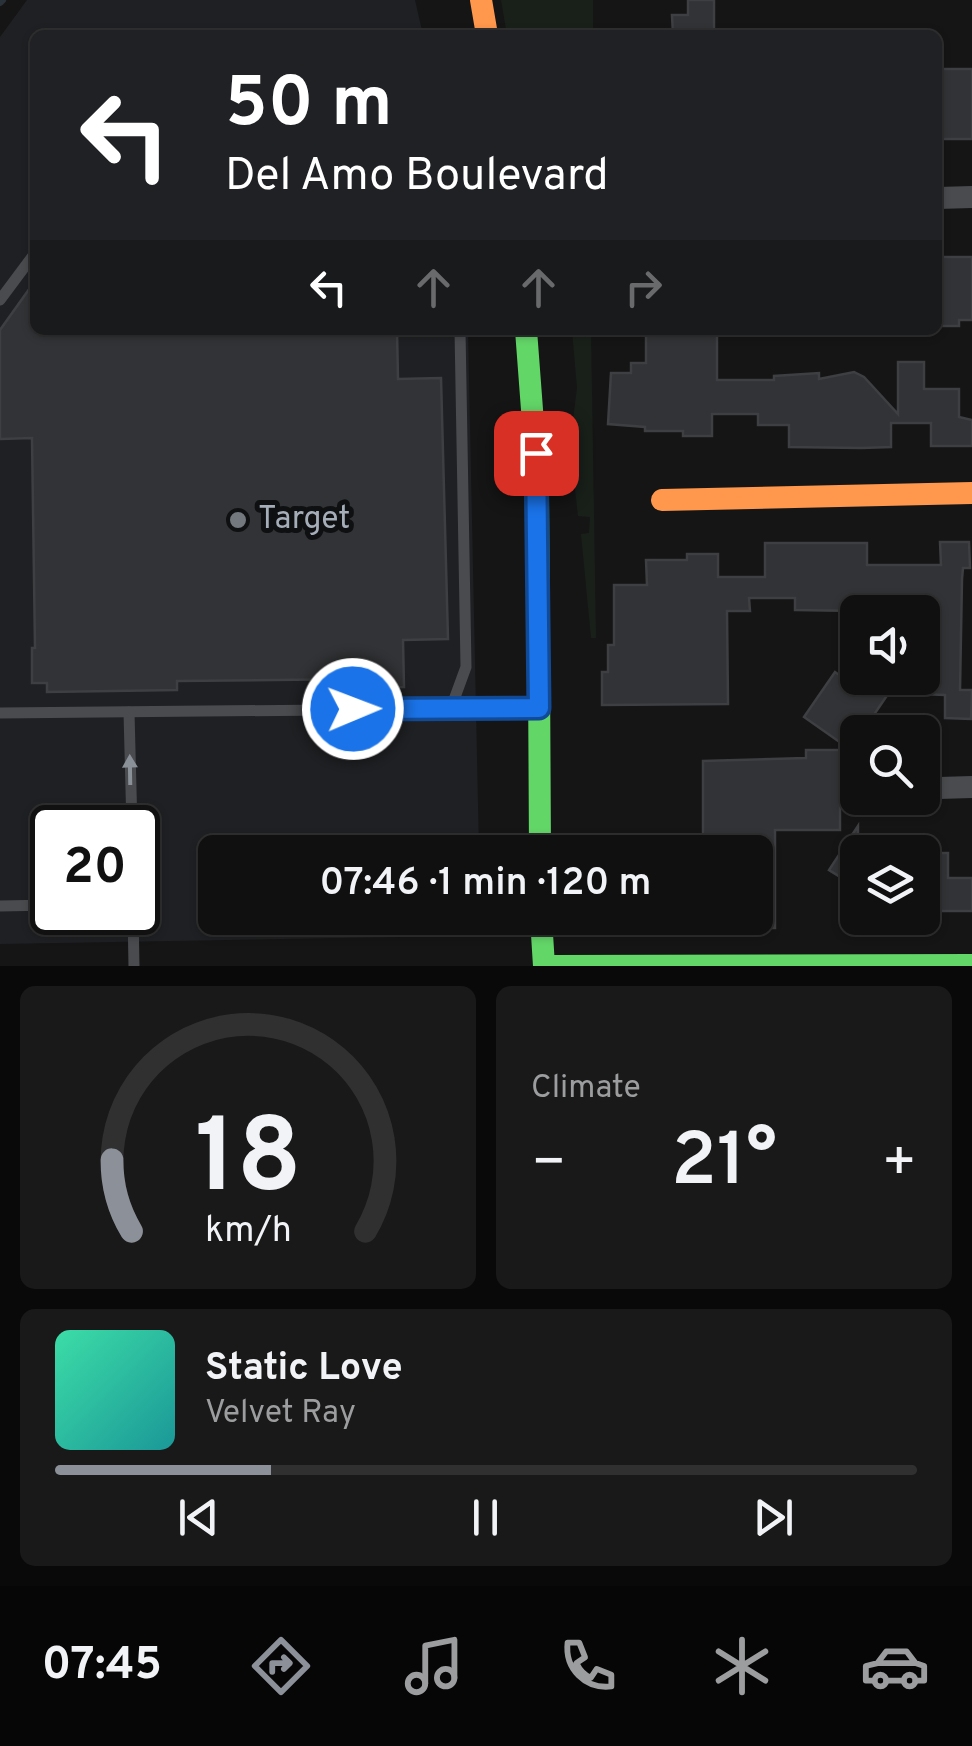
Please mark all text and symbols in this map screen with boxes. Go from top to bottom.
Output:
text: 50 m [225,62,392,151]
icon: left [60,70,190,200]
text: Del Amo Boulevard [225,149,609,206]
icon: left [301,260,356,315]
icon: ahead [406,260,461,315]
icon: ahead [511,260,566,315]
icon: right [616,260,671,315]
pin [494,411,579,496]
icon: arrive [509,426,564,481]
place label: Target [258,500,350,540]
marker: Target [227,509,249,531]
map controls [840,595,940,935]
button: sound [840,595,940,695]
position arrow [301,657,405,761]
button: search [840,715,940,815]
one-way arrow [122,753,138,785]
speed limit sign: 20 [30,805,160,935]
button: layers [840,835,940,935]
text: 07:46 · 1 min · 120 m [320,860,651,909]
text: Climate [531,1069,641,1109]
text: 18 [194,1097,302,1229]
text: 21° [671,1117,777,1212]
text: − [531,1130,566,1200]
text: + [882,1130,917,1200]
text: km/h [205,1209,291,1255]
text: Static Love [205,1345,403,1394]
text: Velvet Ray [205,1394,356,1434]
icon: previous [171,1490,226,1545]
icon: pause [458,1490,513,1545]
icon: next [746,1490,801,1545]
icon: directions [246,1631,316,1701]
icon: music [399,1631,469,1701]
icon: phone [553,1631,623,1701]
icon: climate [707,1631,777,1701]
icon: car [860,1631,930,1701]
text: 07:45 [42,1638,162,1695]

